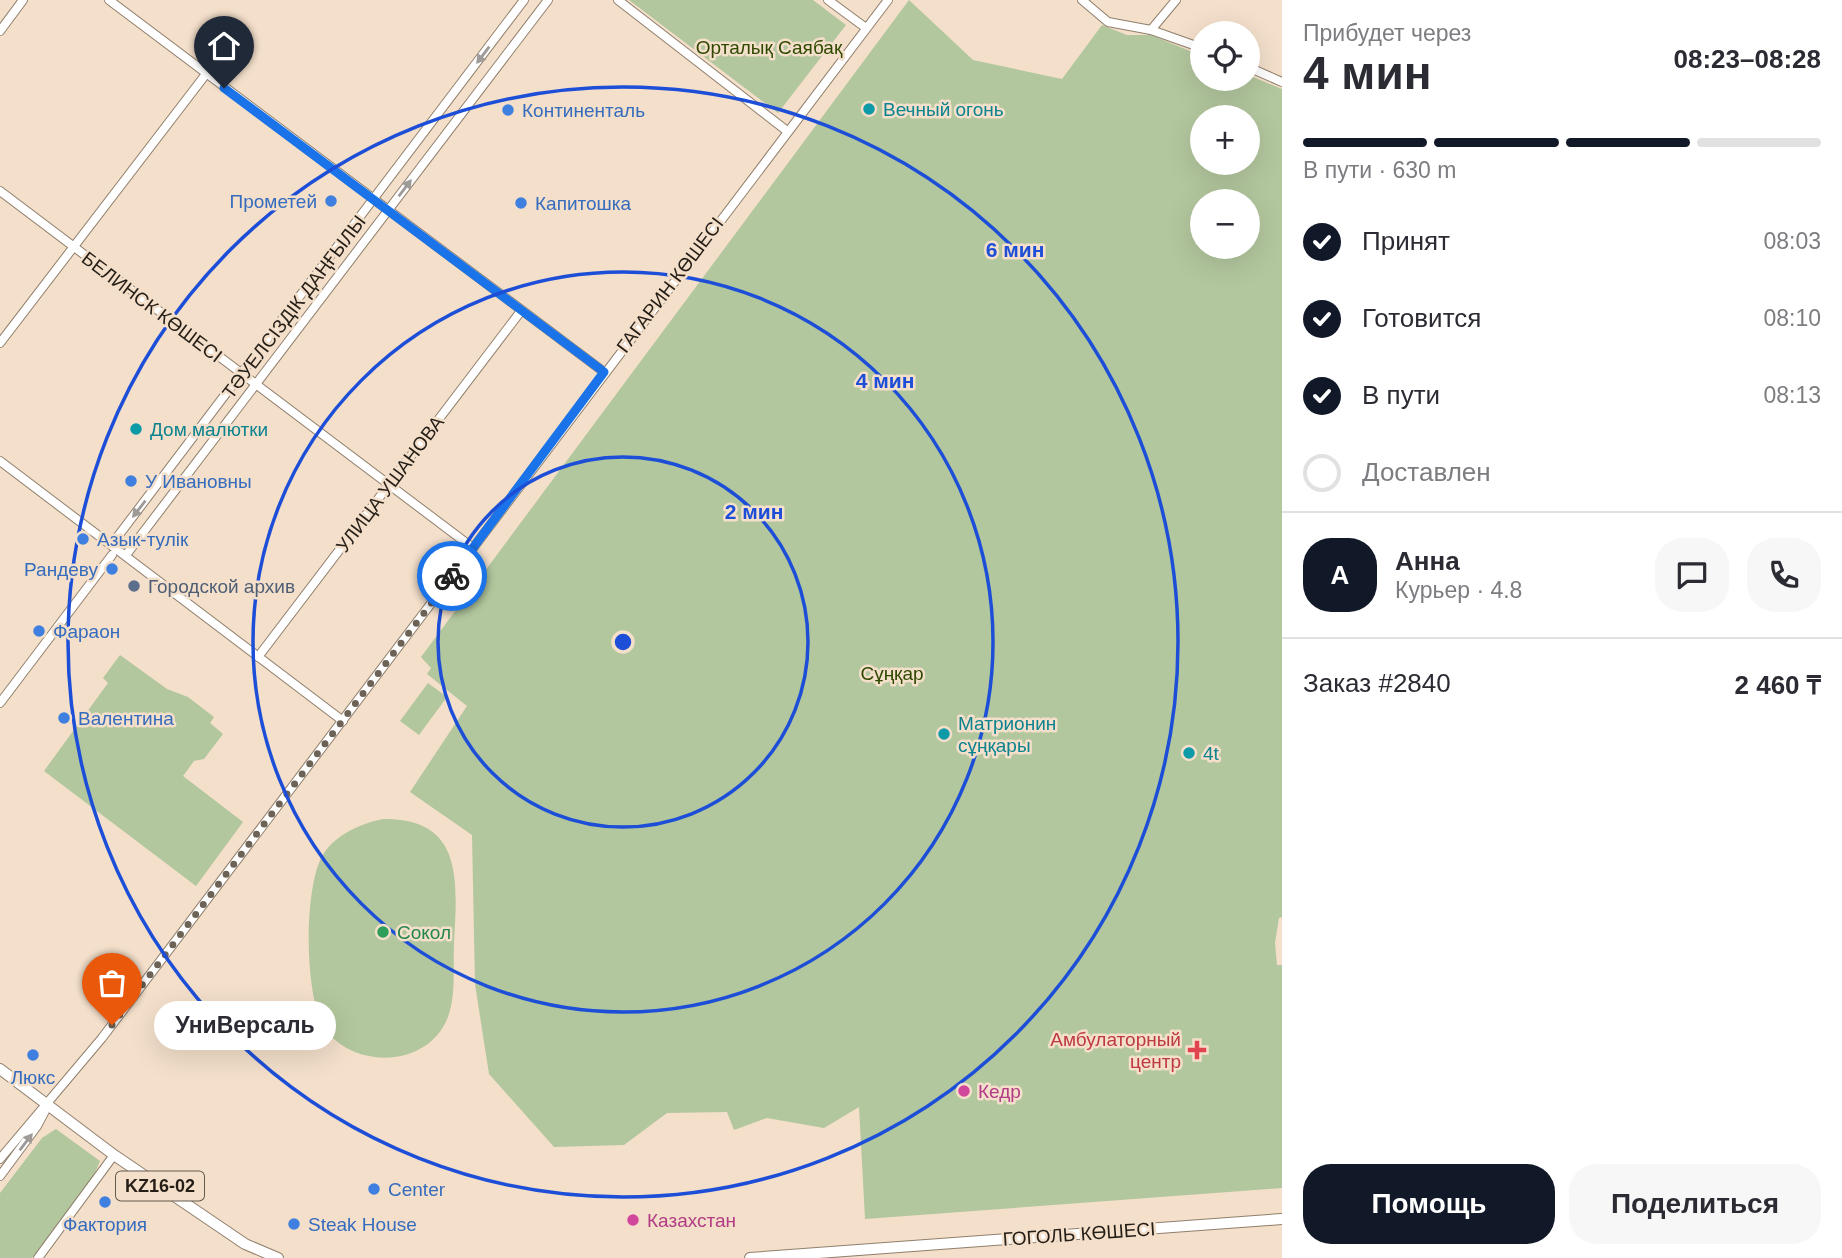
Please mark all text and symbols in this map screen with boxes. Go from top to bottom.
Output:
pin [194,16,254,88]
text: Прибудет через [1303,20,1471,46]
map controls [1190,21,1260,259]
button: locate [1190,21,1260,91]
icon: home [205,27,243,65]
park label: Орталық Саябақ [696,37,843,58]
text: 08:23–08:28 [1674,44,1821,74]
one-way arrow [477,46,491,64]
text: 4 мин [1303,47,1431,99]
place label: Вечный огонь [883,99,1004,120]
place label: Континенталь [522,100,645,121]
marker: Вечный огонь [861,101,877,117]
marker: Континенталь [500,102,516,118]
button: + [1190,105,1260,175]
text: В пути · 630 m [1303,157,1456,183]
one-way arrow [397,180,412,198]
button: − [1190,189,1260,259]
place label: Прометей [230,191,317,212]
marker: Прометей [323,193,339,209]
place label: Капитошка [535,193,632,214]
marker: Капитошка [513,195,529,211]
street label: ТӘУЕЛСІЗДІК ДАҢҒЫЛЫ [218,211,370,403]
street label: ГАГАРИН КӨШЕСІ [612,213,728,357]
icon: check [1303,223,1341,261]
text: Принят [1362,226,1450,256]
text: 08:03 [1763,228,1821,254]
text: 6 мин [986,238,1044,261]
street label: БЕЛИНСК КӨШЕСІ [78,247,226,367]
icon: check [1303,300,1341,338]
text: Готовится [1362,303,1481,333]
text: 08:10 [1763,305,1821,331]
text: 4 мин [856,369,914,392]
icon: check [1303,377,1341,415]
text: В пути [1362,380,1440,410]
text: 08:13 [1763,382,1821,408]
street label: УЛИЦА УШАНОВА [332,412,448,556]
place label: Дом малютки [150,419,268,440]
marker: Дом малютки [128,421,144,437]
text: Доставлен [1362,457,1491,487]
place label: У Ивановны [145,471,252,492]
marker: У Ивановны [123,473,139,489]
one-way arrow [131,500,146,518]
text: 2 мин [725,500,783,523]
place label: Азык-тулiк [97,529,189,550]
marker: Азык-тулiк [75,531,91,547]
button: chat [1655,538,1729,612]
button: phone [1747,538,1821,612]
courier [417,541,487,611]
text: Анна [1395,546,1460,576]
icon: bike [433,557,471,595]
place label: Рандеву [24,559,98,580]
text: А [1331,560,1349,590]
marker: Рандеву [104,561,120,577]
place label: Городской архив [148,576,295,597]
text: Курьер · 4.8 [1395,577,1522,603]
marker: Городской архив [126,578,142,594]
place label: Фараон [53,621,120,642]
marker: Фараон [31,623,47,639]
centre of rings [611,630,635,654]
park label: Сұңқар [860,663,924,684]
text: Заказ #2840 [1303,668,1451,698]
text: 2 460 ₸ [1735,670,1821,700]
place label: Валентина [78,708,174,729]
marker: Валентина [56,710,72,726]
place label: Матрионин сұңқары [958,713,1056,756]
marker: Матрионин сұңқары [936,726,952,742]
place label: 4t [1203,743,1220,764]
marker: 4t [1181,745,1197,761]
place label: Сокол [397,922,451,943]
marker: Сокол [375,924,391,940]
pin [82,953,142,1025]
icon: bag [93,964,131,1002]
callout: УниВерсаль [154,1000,336,1050]
text: УниВерсаль [175,1012,315,1038]
place label: Амбулаторный центр [1050,1029,1181,1072]
marker: Амбулаторный центр [1187,1040,1207,1060]
marker: Люкс [25,1047,41,1063]
place label: Люкс [11,1067,55,1088]
place label: Кедр [978,1081,1021,1102]
marker: Кедр [956,1083,972,1099]
one-way arrow [18,1133,33,1151]
button: Помощь [1303,1164,1555,1244]
button: Поделиться [1569,1164,1821,1244]
road number: KZ16-02 [116,1171,204,1200]
place label: Center [388,1179,446,1200]
marker: Center [366,1181,382,1197]
marker: Фактория [97,1194,113,1210]
place label: Казахстан [647,1210,736,1231]
marker: Казахстан [625,1212,641,1228]
place label: Фактория [63,1214,147,1235]
place label: Steak House [308,1214,417,1235]
marker: Steak House [286,1216,302,1232]
street label: ГОГОЛЬ КӨШЕСІ [1002,1218,1156,1250]

